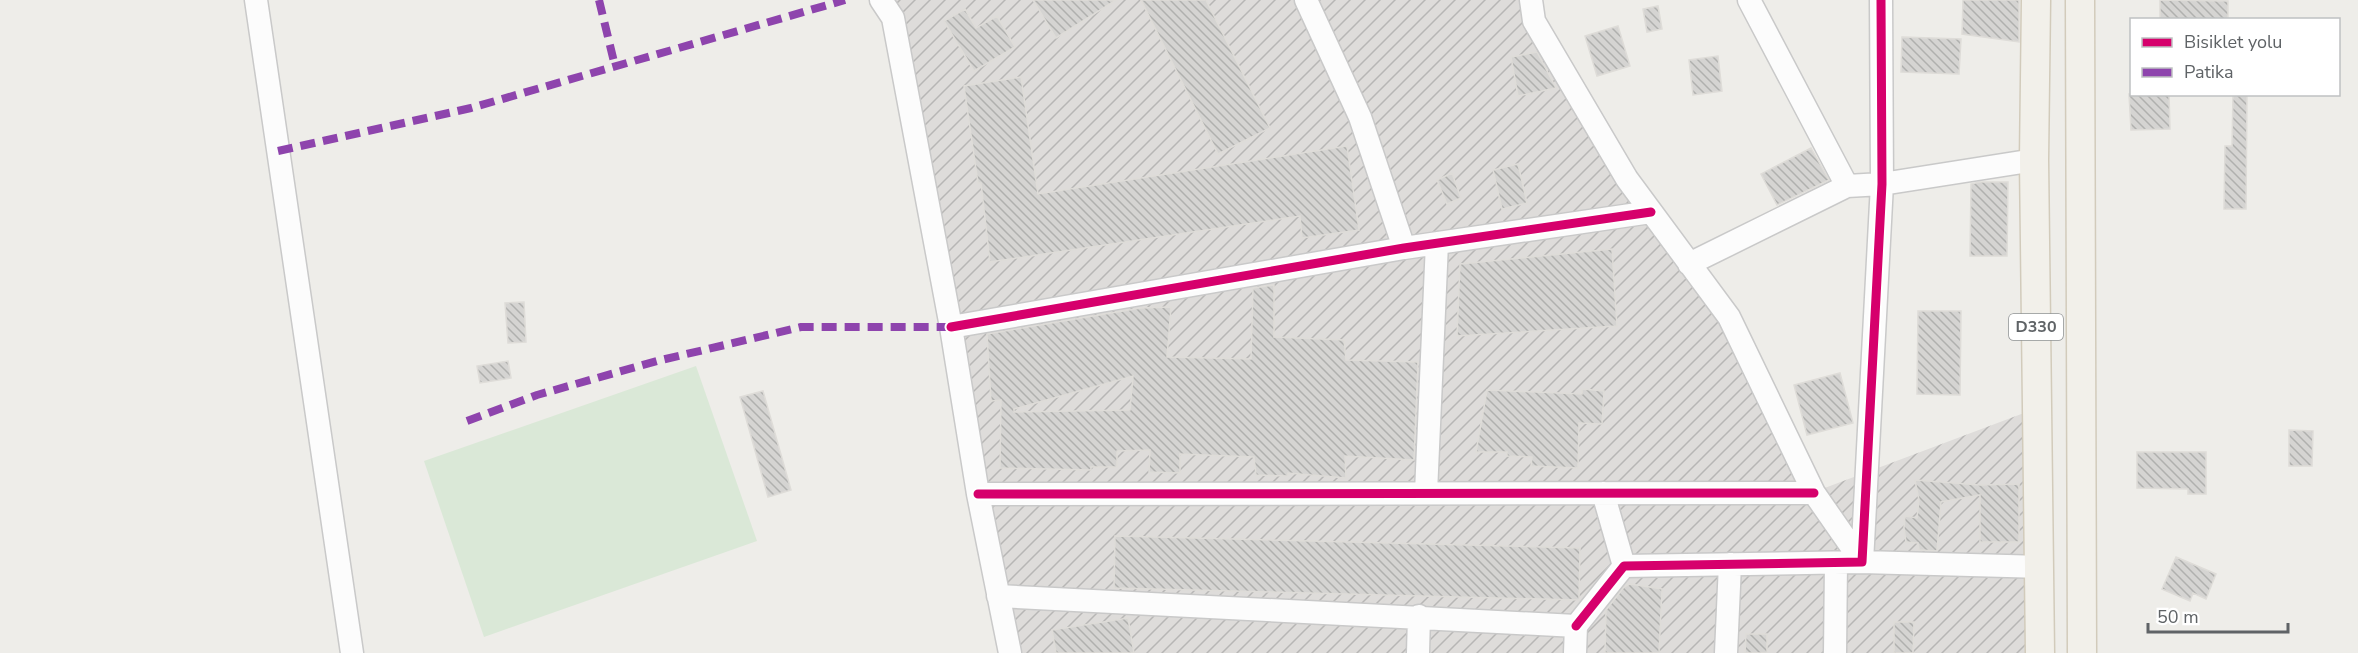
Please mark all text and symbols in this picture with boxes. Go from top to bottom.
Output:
legend [2130,18,2340,96]
text: Bisiklet yolu [2184,30,2282,54]
text: Patika [2184,60,2233,84]
road number: D330 [2009,314,2063,340]
scale bar [2148,596,2288,634]
text: 50 m [2157,605,2199,629]

